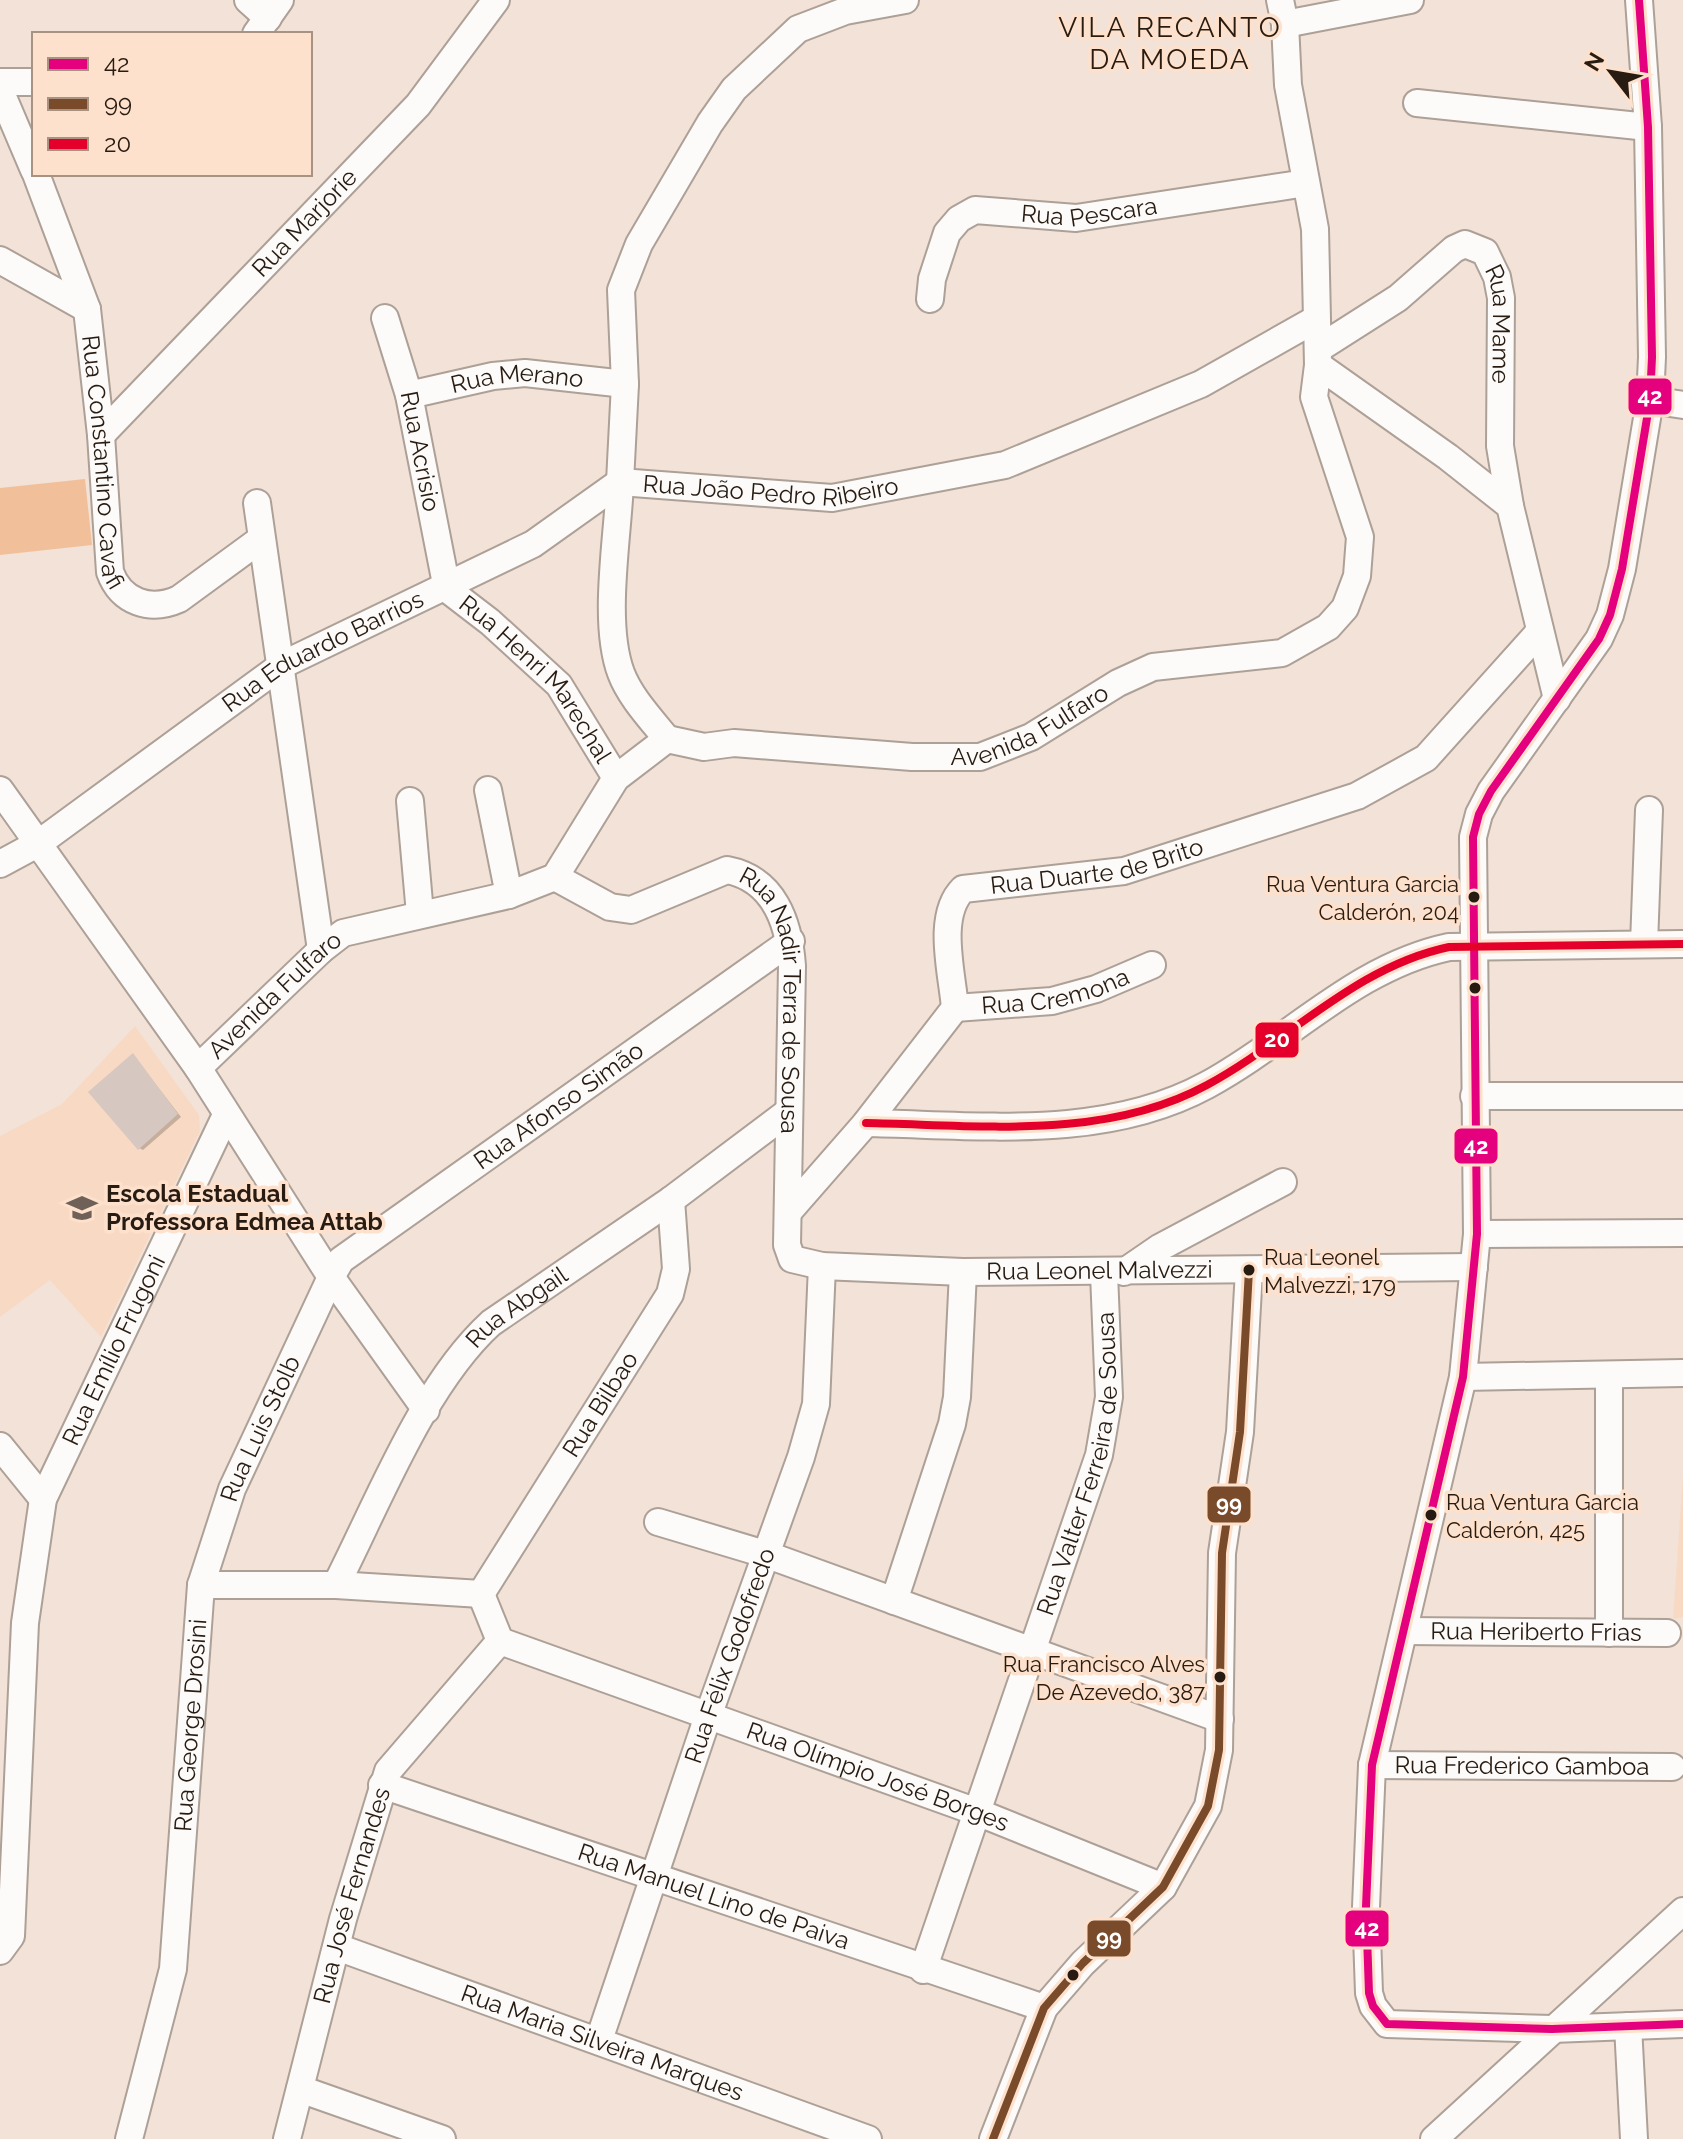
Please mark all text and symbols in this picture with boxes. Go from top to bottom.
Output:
district label: VILA RECANTO DA MOEDA [1058,11,1282,76]
legend [32,32,312,176]
north arrow [1571,32,1651,112]
text: N [1578,48,1609,76]
text: 42 [104,49,130,78]
text: 99 [104,89,132,118]
text: 20 [104,129,131,158]
street label: Rua Marjorie [246,162,363,283]
street label: Rua Pescara [1020,191,1159,233]
street label: Rua Mame [1479,259,1516,384]
street label: Rua Constantino Cavafi [76,333,131,594]
street label: Rua Merano [448,358,585,399]
line badge: 42 [1627,377,1673,416]
text: 42 [1638,383,1662,409]
street label: Rua Acrisio [395,388,446,514]
street label: Rua João Pedro Ribeiro [642,469,901,512]
street label: Rua Eduardo Barrios [216,584,428,718]
street label: Rua Henri Marechal [454,589,618,768]
street label: Avenida Fulfaro [951,678,1114,771]
street label: Rua Duarte de Brito [989,831,1207,900]
street label: Rua Nadir Terra de Sousa [735,860,807,1134]
place label: Rua Ventura Garcia Calderón, 204 [1266,871,1459,925]
marker: Rua Ventura Garcia Calderón, 204 [1466,889,1482,905]
street label: Avenida Fulfaro [202,925,347,1065]
street label: Rua Cremona [980,962,1133,1020]
unlabelled marker [1467,980,1483,996]
line badge: 20 [1254,1021,1300,1059]
text: 20 [1264,1026,1290,1052]
street label: Rua Afonso Simão [468,1035,649,1175]
line badge: 42 [1453,1127,1499,1165]
text: 42 [1464,1133,1488,1159]
place label: Escola Estadual Professora Edmea Attab [106,1179,383,1236]
school or university icon: Escola Estadual Professora Edmea Attab [65,1191,99,1225]
place label: Rua Leonel Malvezzi, 179 [1264,1244,1396,1298]
street label: Rua Emílio Frugoni [56,1250,171,1450]
street label: Rua Leonel Malvezzi [986,1255,1213,1286]
street label: Rua Abgail [459,1260,573,1354]
marker: Rua Leonel Malvezzi, 179 [1241,1262,1257,1278]
street label: Rua Valter Ferreira de Sousa [1030,1311,1123,1619]
street label: Rua Bilbao [556,1346,644,1462]
street label: Rua Luis Stolb [214,1351,306,1505]
line badge: 99 [1206,1485,1252,1524]
place label: Rua Ventura Garcia Calderón, 425 [1446,1489,1639,1543]
text: 99 [1216,1491,1242,1517]
marker: Rua Ventura Garcia Calderón, 425 [1423,1507,1439,1523]
street label: Rua Félix Godofredo [678,1544,781,1767]
street label: Rua Heriberto Frias [1430,1616,1642,1647]
street label: Rua George Drosini [168,1618,212,1833]
place label: Rua Francisco Alves De Azevedo, 387 [1003,1651,1205,1705]
marker: Rua Francisco Alves De Azevedo, 387 [1212,1669,1228,1685]
street label: Rua Olímpio José Borges [743,1716,1013,1837]
street label: Rua Frederico Gamboa [1394,1750,1650,1781]
street label: Rua José Fernandes [307,1784,396,2006]
street label: Rua Manuel Lino de Paiva [574,1837,853,1955]
line badge: 42 [1344,1909,1390,1948]
text: 42 [1355,1915,1379,1941]
line badge: 99 [1086,1919,1132,1958]
text: 99 [1096,1925,1122,1951]
unlabelled marker [1065,1967,1081,1983]
street label: Rua Maria Silveira Marques [457,1978,747,2107]

